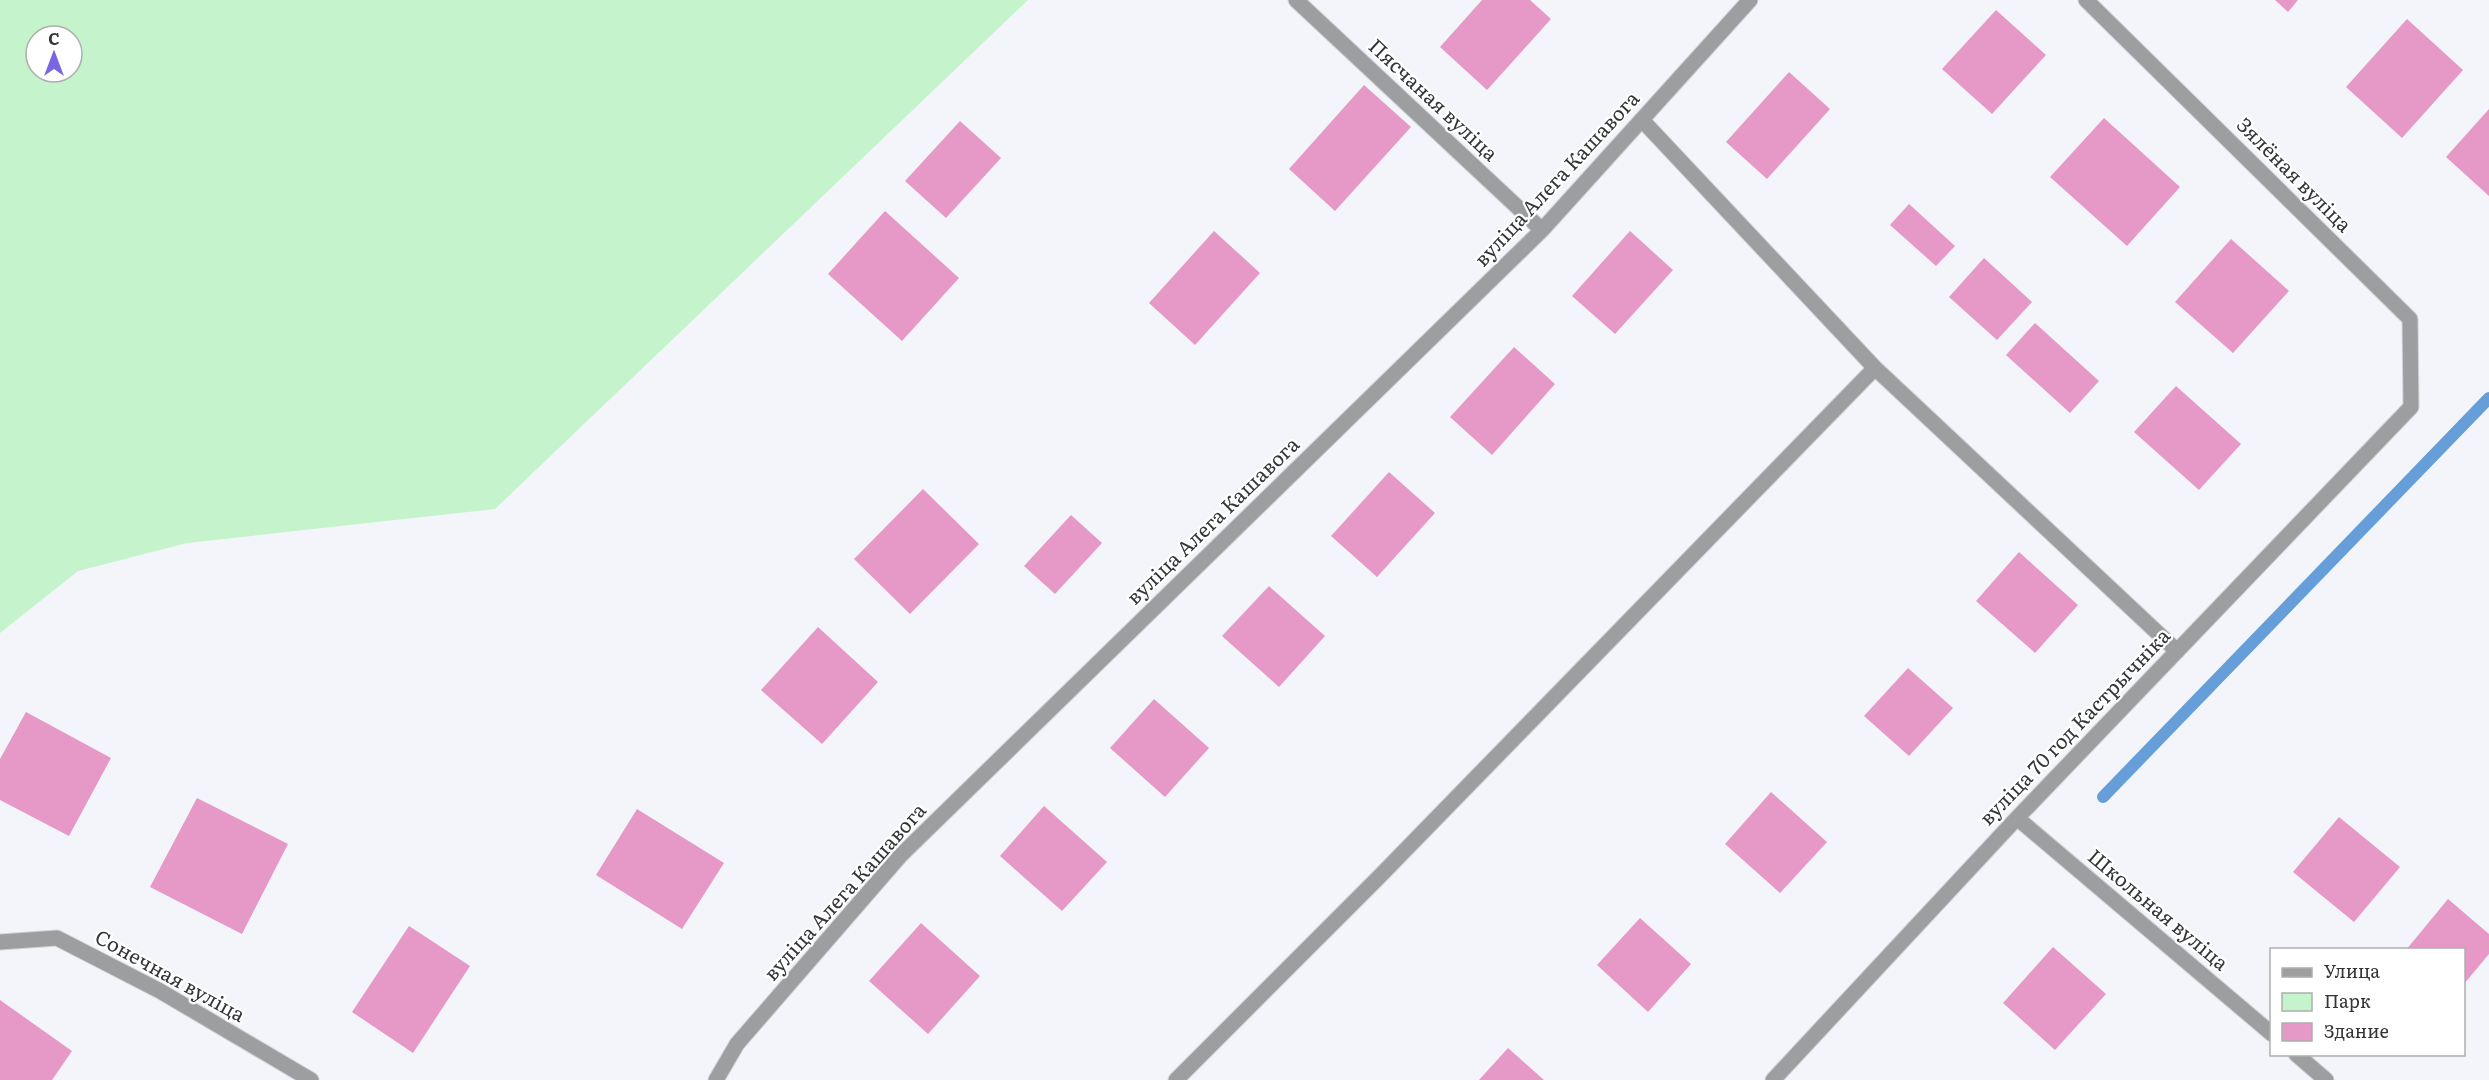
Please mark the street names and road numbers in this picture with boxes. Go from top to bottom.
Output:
street label: Пясчаная вуліца [1363,30,1506,167]
street label: вуліца Алега Кашавога [1466,83,1645,272]
street label: Зялёная вуліца [2231,109,2360,238]
street label: вуліца Алега Кашавога [1118,429,1305,610]
street label: вуліца 70 год Кастрычніка [1971,620,2176,831]
street label: вуліца Алега Кашавога [755,795,932,986]
street label: Школьная вуліца [2082,841,2236,977]
street label: Сонечная вуліца [90,920,252,1028]

